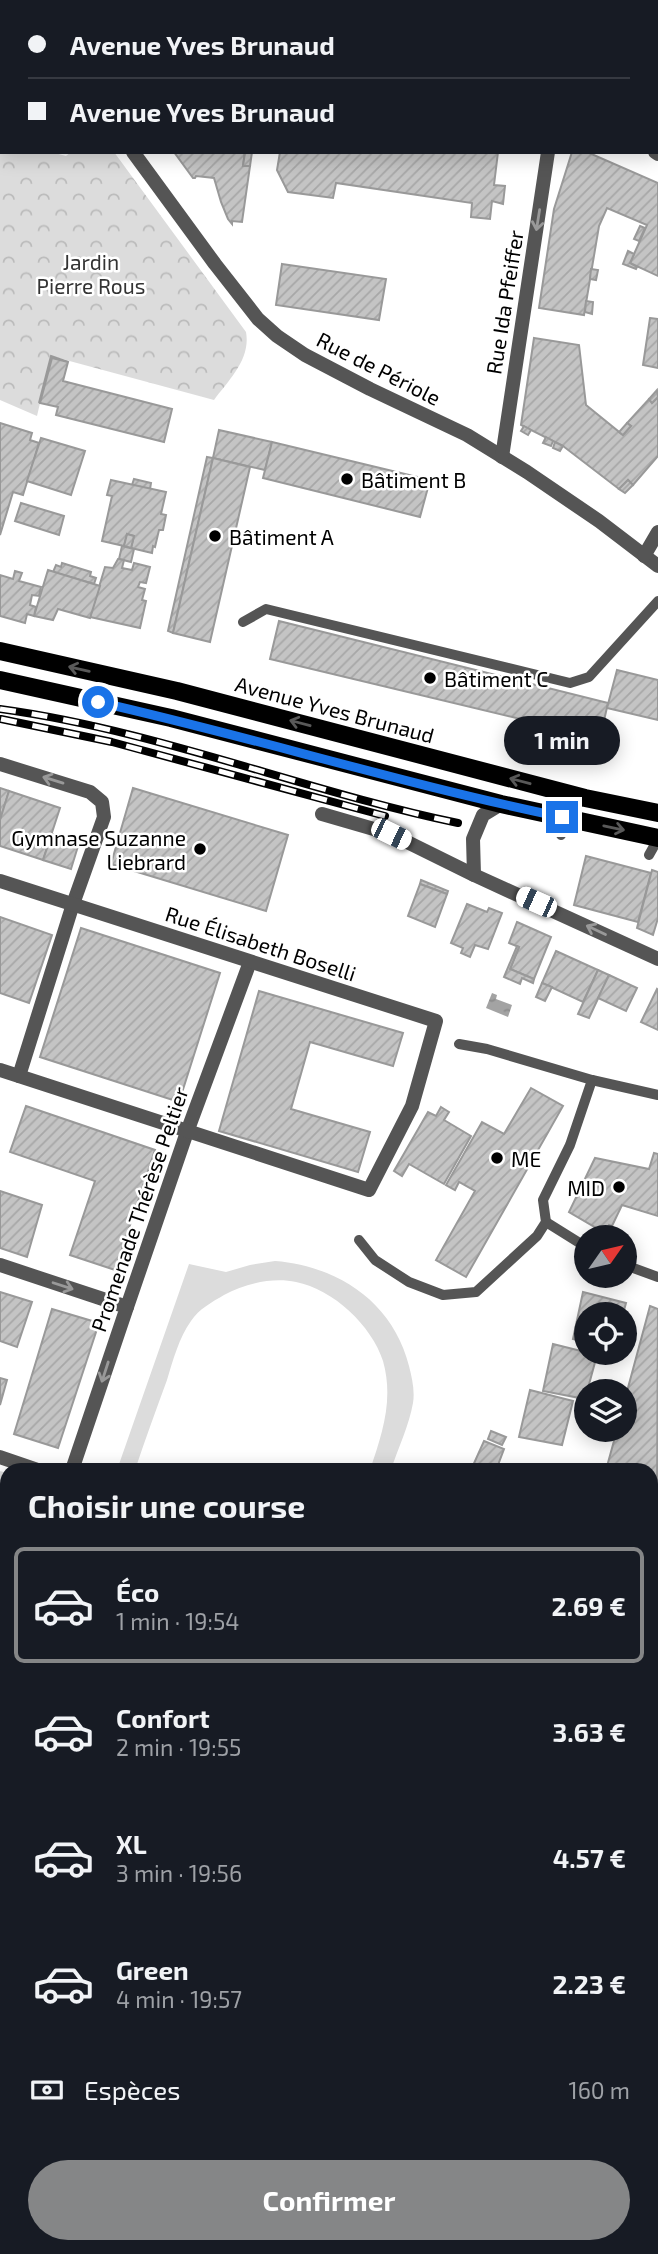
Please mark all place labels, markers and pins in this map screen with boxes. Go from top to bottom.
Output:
place label: Bâtiment B [361,467,466,492]
marker: Bâtiment B [339,471,355,487]
place label: Bâtiment A [229,524,334,549]
marker: Bâtiment A [207,528,223,544]
place label: Bâtiment C [444,666,548,691]
marker: Bâtiment C [422,670,438,686]
place label: Gymnase Suzanne Liebrard [11,825,186,874]
marker: Gymnase Suzanne Liebrard [192,841,208,857]
place label: ME [511,1146,541,1171]
marker: ME [489,1150,505,1166]
place label: MID [567,1175,605,1200]
marker: MID [611,1179,627,1195]

